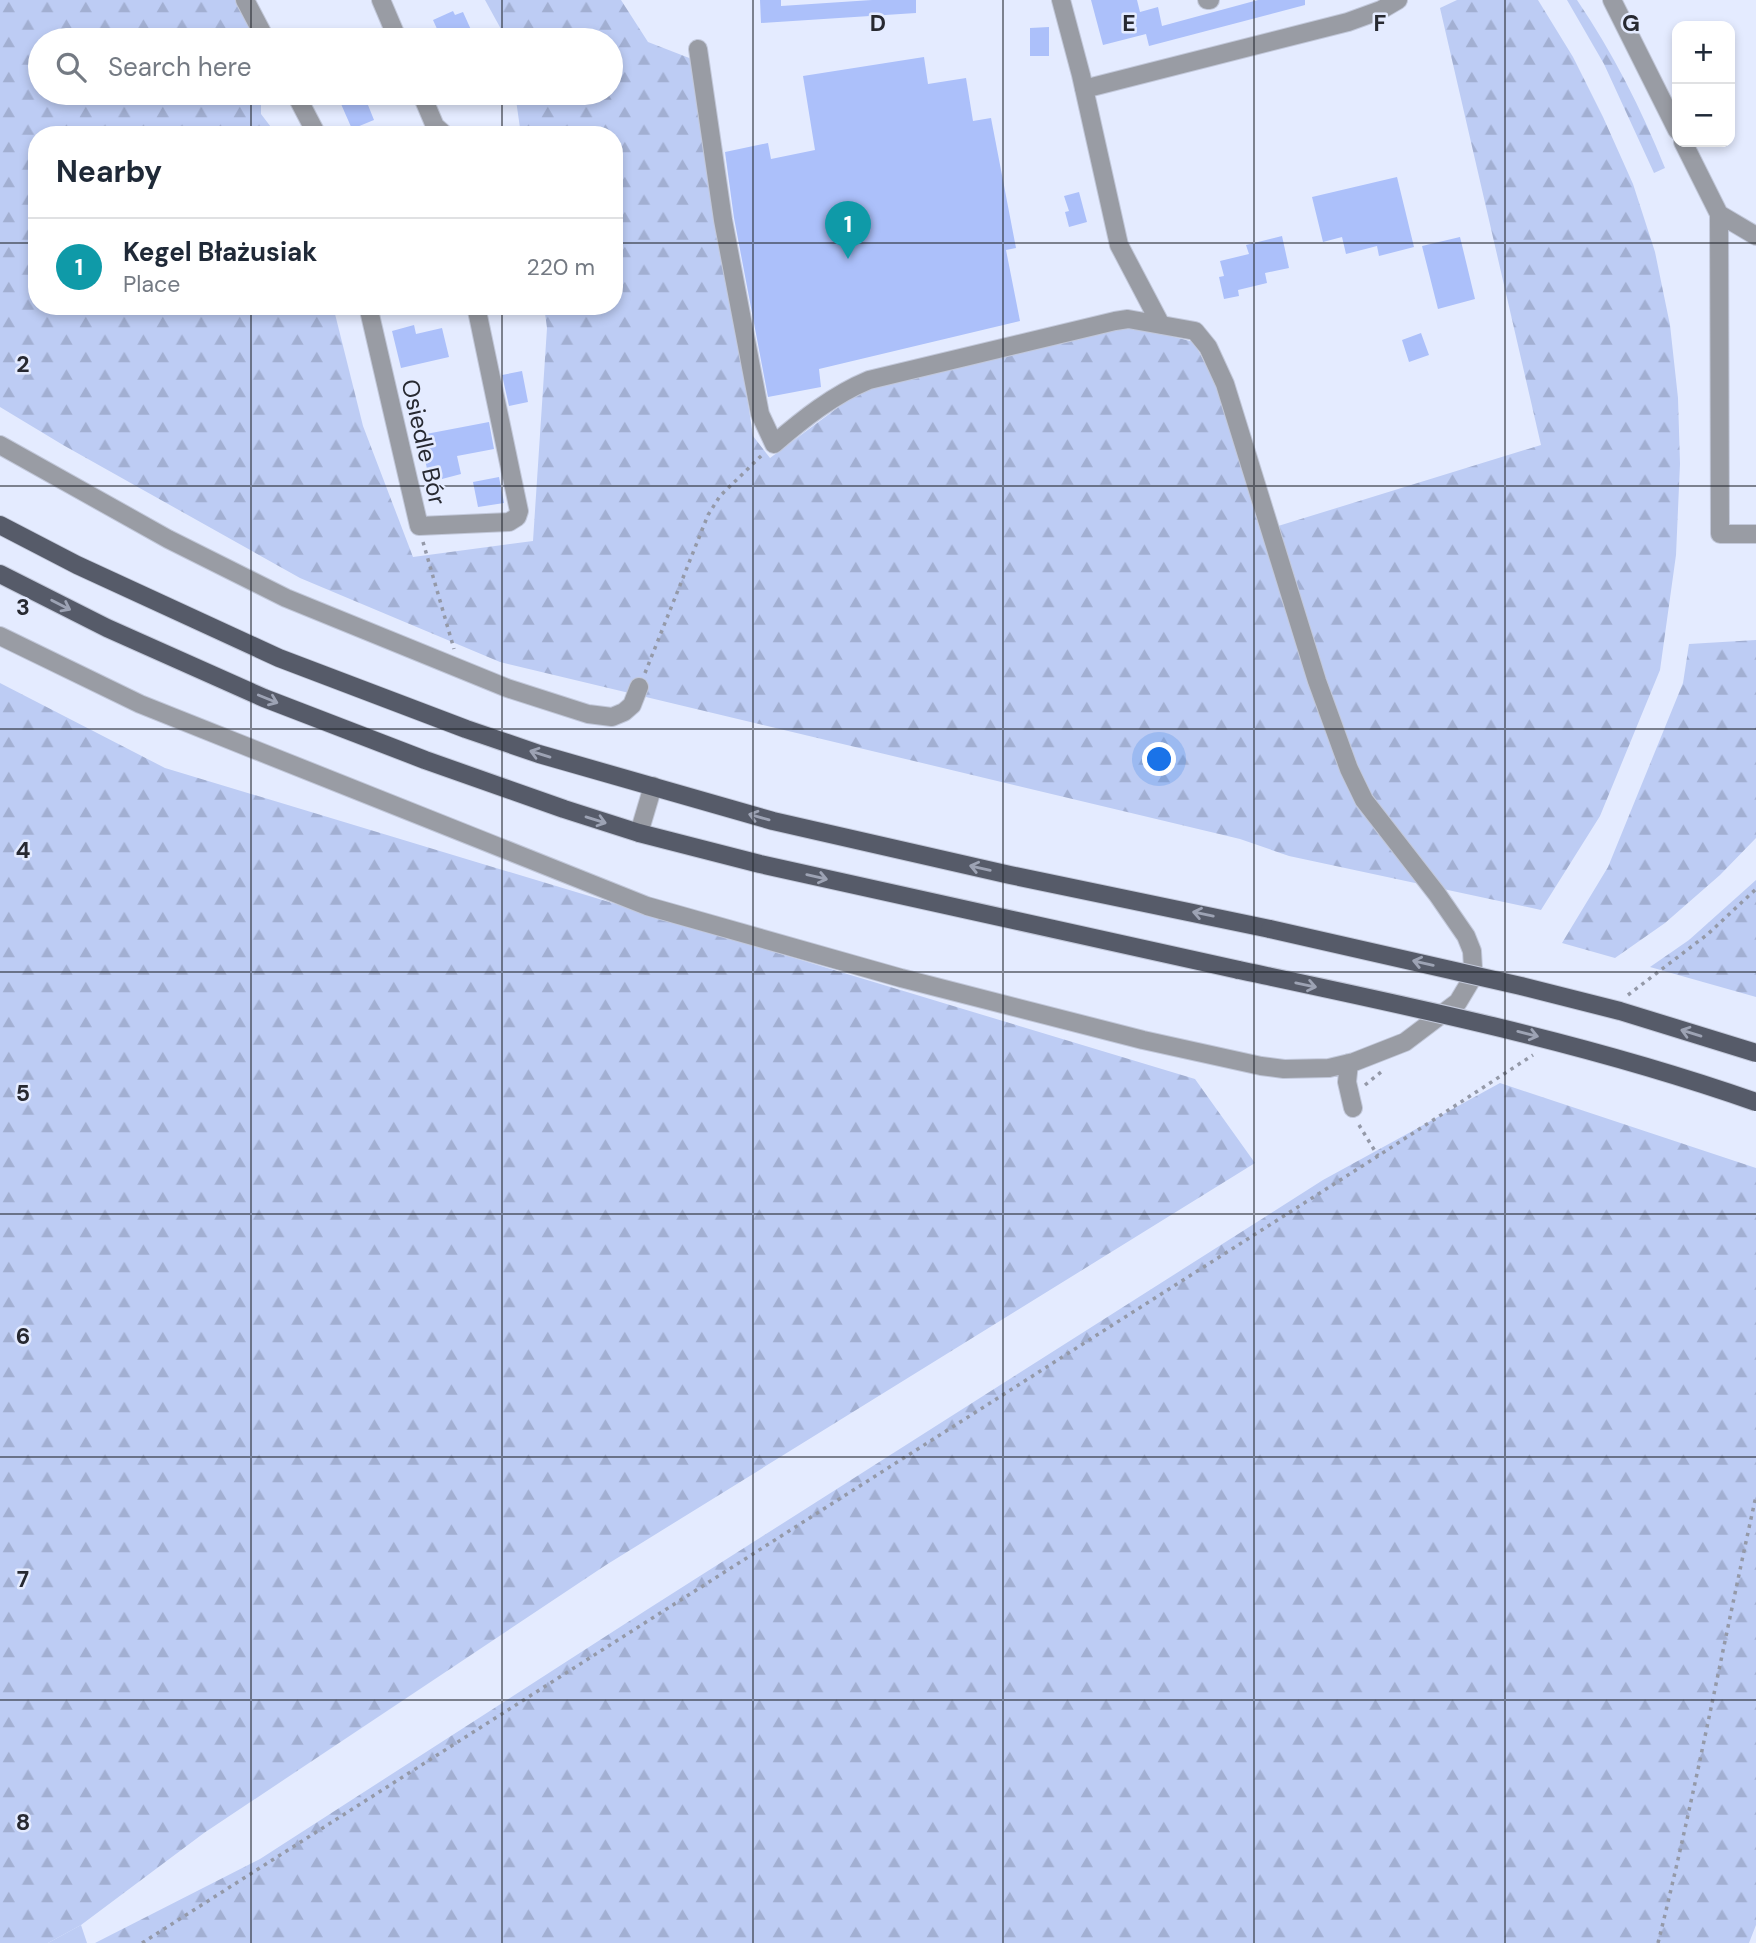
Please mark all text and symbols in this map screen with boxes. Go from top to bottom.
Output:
text: D [870,8,886,38]
text: E [1122,8,1136,38]
text: F [1374,8,1387,38]
text: G [1622,8,1640,38]
map controls [1672,21,1735,147]
button: + [1672,21,1735,84]
search box [28,28,623,105]
icon: search [52,48,90,86]
text: Search here [108,50,251,84]
button: − [1672,84,1735,147]
text: Nearby [56,152,162,191]
pin: 1 [825,201,871,259]
text: Kegel Błażusiak [123,235,317,269]
text: 1 [75,252,83,282]
text: 220 m [526,252,595,282]
text: Place [123,269,180,299]
text: 2 [16,349,30,379]
street label: Osiedle Bór [394,376,454,508]
text: 3 [16,592,30,622]
one-way arrow [50,599,71,613]
one-way arrow [257,694,278,707]
your location [1142,742,1176,776]
one-way arrow [529,746,551,759]
one-way arrow [748,809,770,822]
one-way arrow [585,814,607,827]
text: 4 [16,835,31,865]
one-way arrow [969,861,992,874]
one-way arrow [805,871,828,884]
one-way arrow [1192,907,1215,921]
one-way arrow [1412,956,1435,969]
one-way arrow [1294,978,1317,992]
one-way arrow [1680,1026,1702,1039]
one-way arrow [1516,1028,1539,1041]
text: 5 [16,1078,30,1108]
text: 6 [16,1321,30,1351]
text: 7 [17,1564,29,1594]
text: 8 [16,1807,30,1837]

